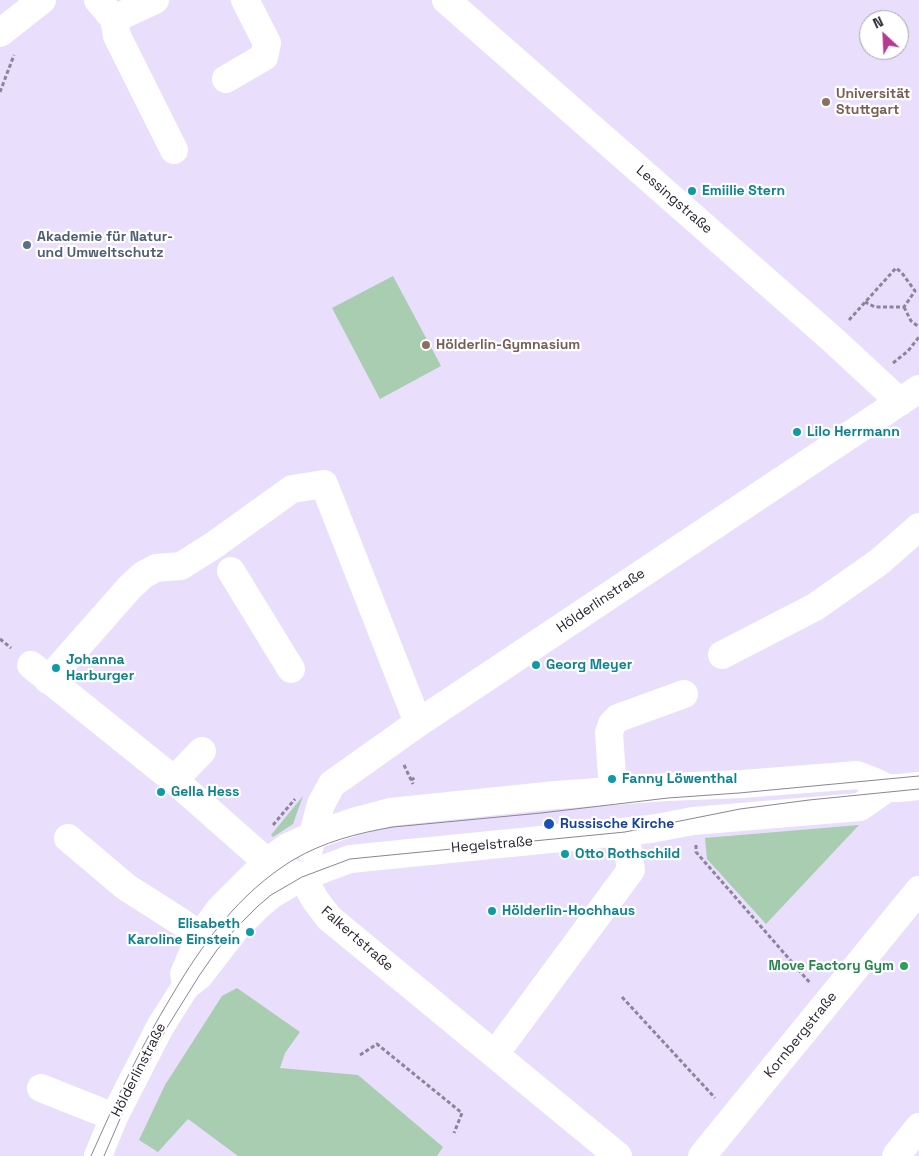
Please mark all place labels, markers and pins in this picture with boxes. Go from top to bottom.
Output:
place label: Universität Stuttgart [836,86,910,118]
marker: Universität Stuttgart [820,96,832,108]
place label: Emiilie Stern [702,183,785,199]
marker: Emiilie Stern [686,185,698,197]
place label: Akademie für Natur- und Umweltschutz [37,229,173,262]
marker: Akademie für Natur- und Umweltschutz [21,239,33,251]
place label: Hölderlin-Gymnasium [436,337,580,353]
marker: Hölderlin-Gymnasium [420,339,432,351]
place label: Lilo Herrmann [807,424,900,440]
marker: Lilo Herrmann [791,426,803,438]
place label: Johanna Harburger [66,652,134,684]
place label: Georg Meyer [546,657,632,673]
marker: Georg Meyer [530,659,542,671]
marker: Johanna Harburger [50,662,62,674]
place label: Fanny Löwenthal [622,771,737,787]
marker: Fanny Löwenthal [606,773,618,785]
place label: Gella Hess [171,784,239,800]
marker: Gella Hess [155,786,167,798]
place label: Russische Kirche [560,816,674,832]
marker: Russische Kirche [542,817,556,831]
place label: Otto Rothschild [575,846,680,862]
marker: Otto Rothschild [559,848,571,860]
place label: Hölderlin-Hochhaus [502,903,635,919]
marker: Hölderlin-Hochhaus [486,905,498,917]
place label: Elisabeth Karoline Einstein [128,916,240,949]
marker: Elisabeth Karoline Einstein [244,926,256,938]
place label: Move Factory Gym [769,958,894,974]
marker: Move Factory Gym [898,960,910,972]

